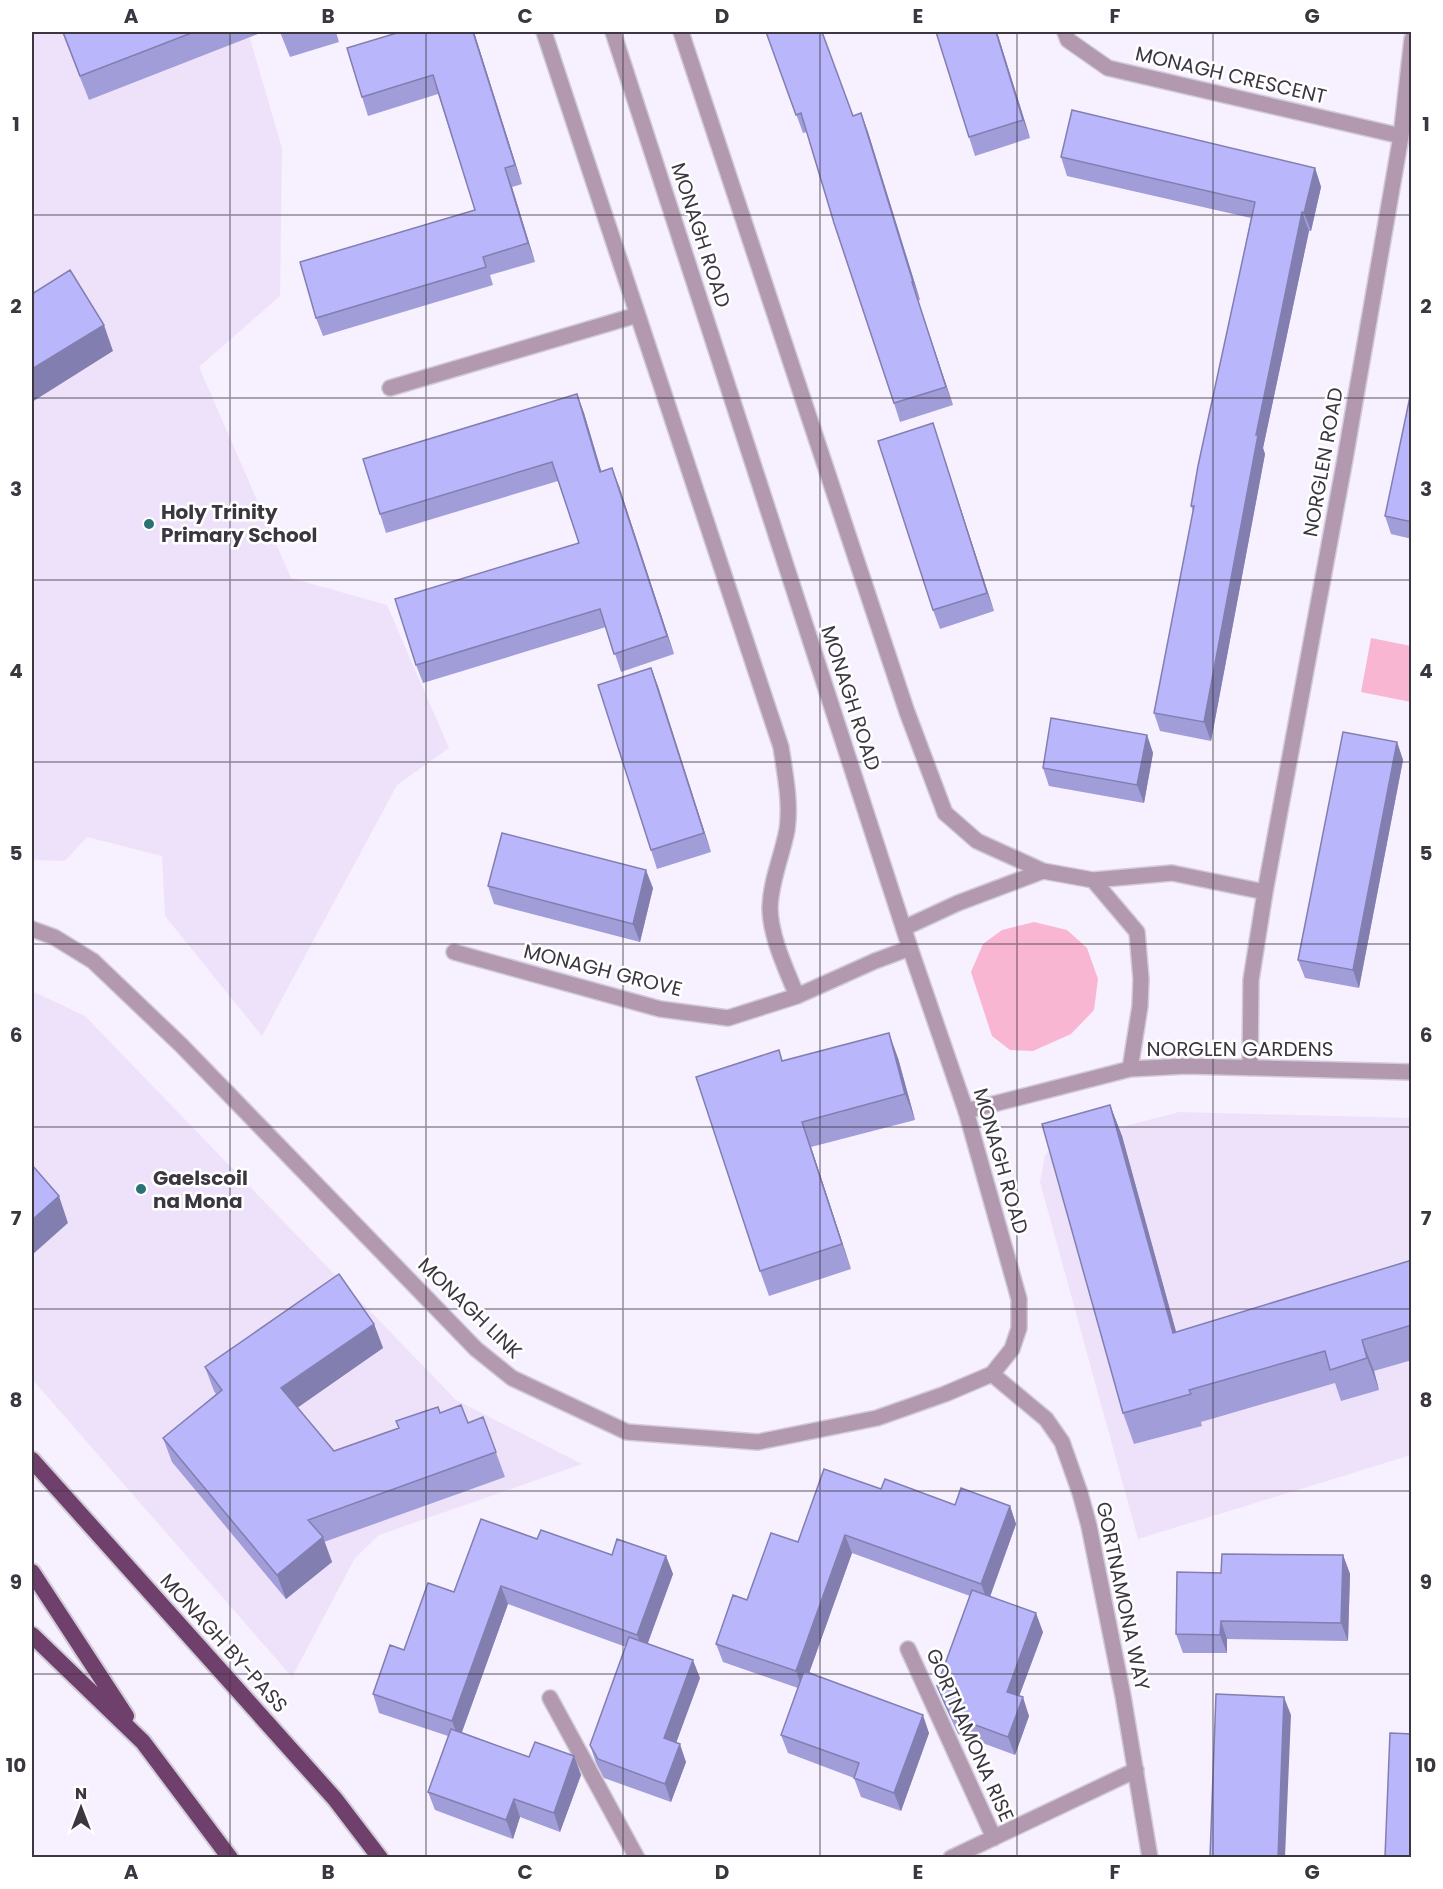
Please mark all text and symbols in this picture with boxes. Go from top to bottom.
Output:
text: A [124,2,139,30]
text: B [321,2,335,30]
text: C [517,2,533,30]
text: D [715,2,729,30]
text: E [913,2,923,30]
text: F [1110,2,1121,30]
text: G [1304,2,1320,30]
street label: MONAGH CRESCENT [1133,39,1330,111]
text: 1 [12,110,20,138]
text: 1 [1422,110,1430,138]
street label: MONAGH ROAD [664,159,738,311]
text: 2 [10,292,22,320]
text: 2 [1420,292,1432,320]
street label: NORGLEN ROAD [1296,385,1350,539]
text: 3 [10,475,22,503]
text: 3 [1420,475,1432,503]
place label: Holy Trinity Primary School [161,498,317,549]
marker: Holy Trinity Primary School [142,517,156,531]
street label: MONAGH ROAD [814,622,888,774]
text: 4 [9,657,23,685]
text: 4 [1419,657,1433,685]
text: 5 [10,839,23,867]
text: 5 [1420,839,1433,867]
street label: MONAGH GROVE [521,937,685,1003]
text: 6 [10,1021,22,1049]
text: 6 [1420,1021,1432,1049]
street label: NORGLEN GARDENS [1146,1035,1334,1063]
street label: MONAGH ROAD [967,1085,1035,1237]
place label: Gaelscoil na Mona [153,1164,248,1215]
marker: Gaelscoil na Mona [134,1182,148,1196]
text: 7 [11,1204,22,1232]
text: 7 [1421,1204,1432,1232]
street label: MONAGH LINK [412,1251,528,1365]
text: 8 [10,1386,22,1414]
text: 8 [1420,1386,1432,1414]
street label: GORTNAMONA WAY [1089,1499,1157,1693]
street label: MONAGH BY-PASS [154,1567,294,1719]
text: 9 [10,1568,22,1596]
text: 9 [1420,1568,1432,1596]
street label: GORTNAMONA RISE [919,1644,1021,1826]
text: 10 [6,1751,26,1779]
text: 10 [1416,1751,1436,1779]
north arrow [51,1778,111,1838]
text: N [75,1782,87,1805]
text: A [124,1858,139,1886]
text: B [321,1858,335,1886]
text: C [517,1858,533,1886]
text: D [715,1858,729,1886]
text: E [913,1858,923,1886]
text: F [1110,1858,1121,1886]
text: G [1304,1858,1320,1886]

